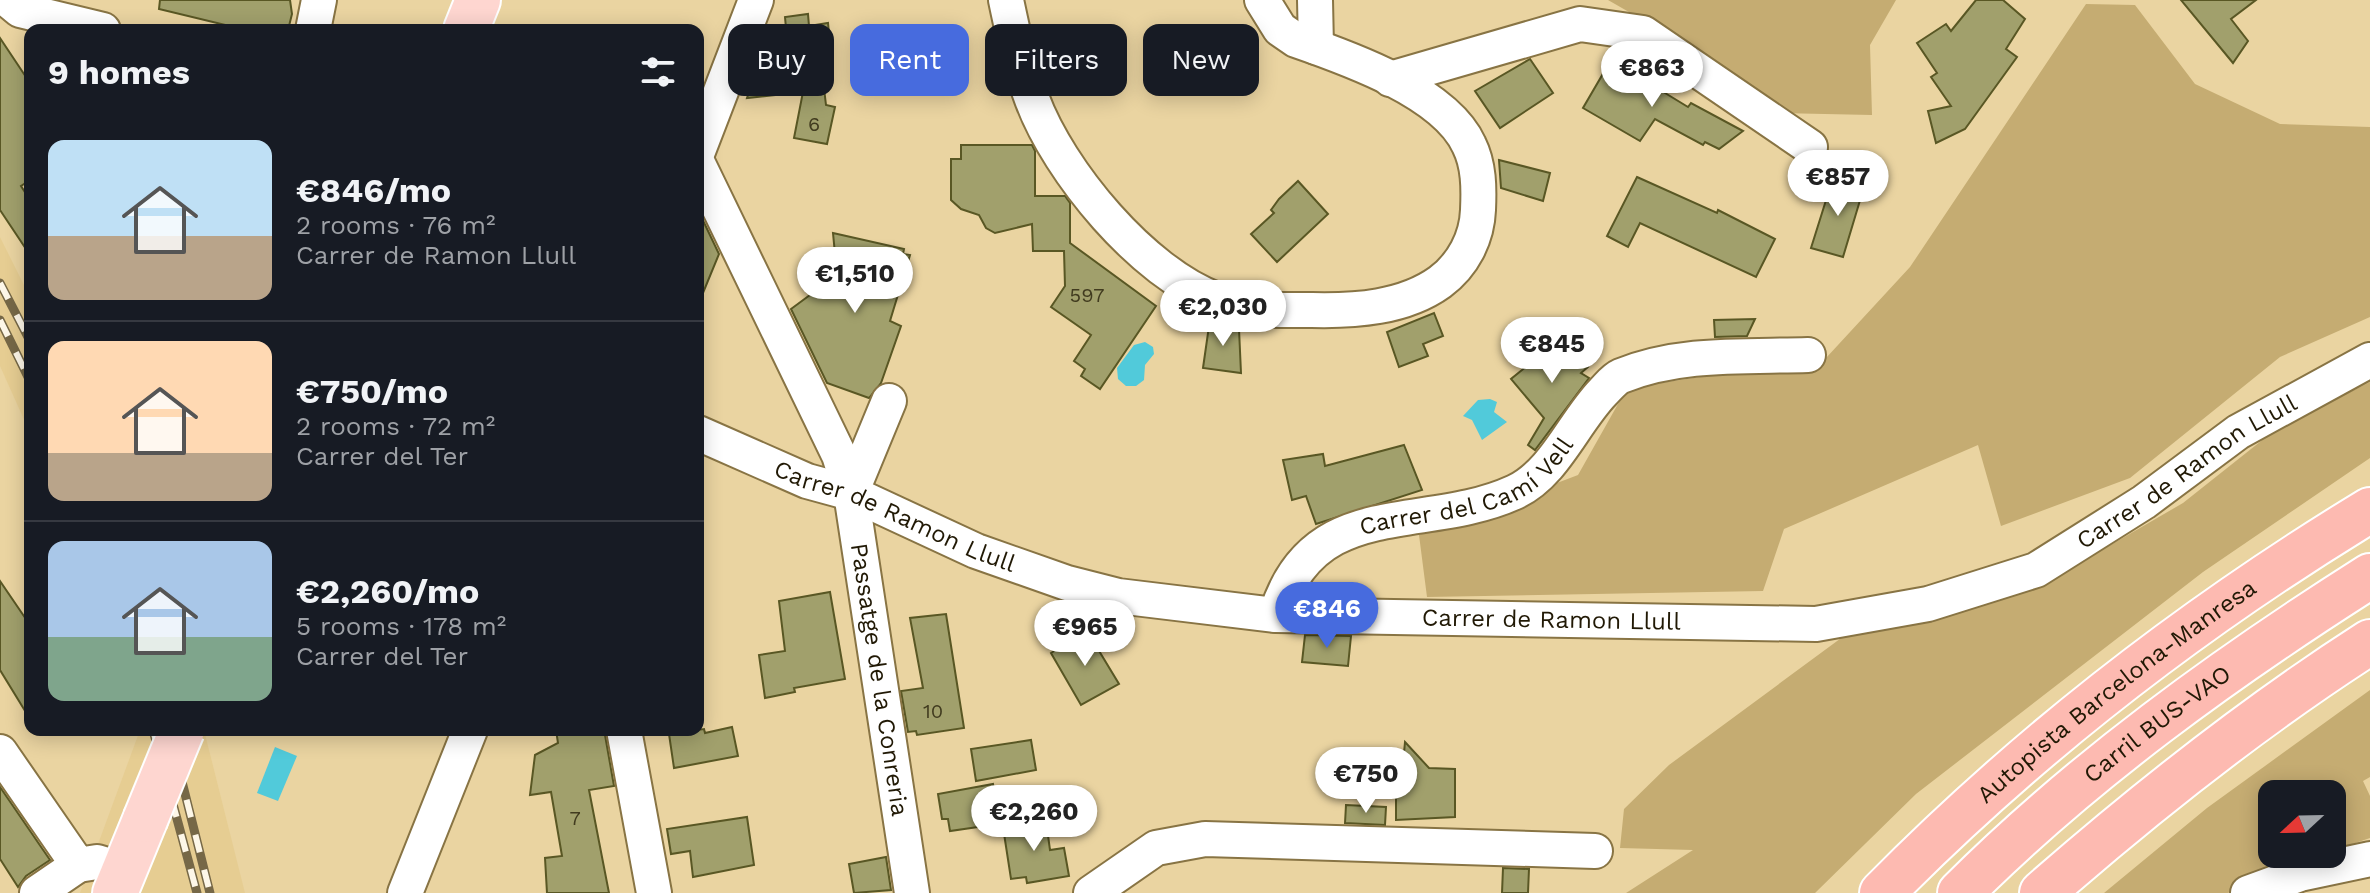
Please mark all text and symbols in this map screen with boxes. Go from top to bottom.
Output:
chip: Buy [728,24,834,96]
chip: Rent [850,24,969,96]
chip: Filters [985,24,1127,96]
chip: New [1143,24,1259,96]
pin: €863 [1605,41,1699,109]
icon: filters [636,50,680,94]
text: 9 homes [48,52,190,92]
text: €863 [1619,52,1685,82]
house number: 6 [808,112,820,136]
pin: €857 [1791,150,1885,218]
text: €857 [1806,161,1870,191]
text: €846/mo [296,170,451,210]
icon: home [112,172,208,268]
text: 2 rooms · 76 m² [296,210,495,240]
text: Carrer de Ramon Llull [296,240,576,270]
pin: €1,510 [790,247,920,315]
text: €1,510 [815,258,895,288]
pin: €2,030 [1158,280,1288,348]
house number: 597 [1070,283,1104,307]
text: €2,030 [1178,291,1268,321]
pin: €845 [1505,317,1599,385]
text: €845 [1519,328,1585,358]
text: €750/mo [296,371,448,411]
icon: home [112,373,208,469]
street label: Carrer de Ramon Llull [2072,388,2302,555]
text: 2 rooms · 72 m² [296,411,495,441]
street label: Carrer del Camí Vell [1356,432,1579,541]
text: Carrer del Ter [296,441,468,471]
street label: Carrer de Ramon Llull [770,454,1020,578]
street label: Passatge de la Conreria [845,541,914,818]
text: €2,260/mo [296,571,479,611]
icon: home [112,573,208,669]
street label: Autopista Barcelona-Manresa [1971,573,2261,809]
pin: €846 [1280,582,1374,650]
text: €846 [1293,593,1361,623]
pin: €965 [1038,600,1132,668]
street label: Carrer de Ramon Llull [1422,603,1681,636]
text: 5 rooms · 178 m² [296,611,506,641]
text: €965 [1052,611,1118,641]
text: Carrer del Ter [296,641,468,671]
street label: Carril BUS-VAO [2078,659,2236,789]
house number: 10 [923,699,943,723]
pin: €750 [1319,747,1413,815]
text: €750 [1333,758,1399,788]
north arrow [2258,780,2346,868]
map controls [2258,780,2346,868]
pin: €2,260 [969,785,1099,853]
text: €2,260 [989,796,1079,826]
house number: 7 [569,806,581,830]

